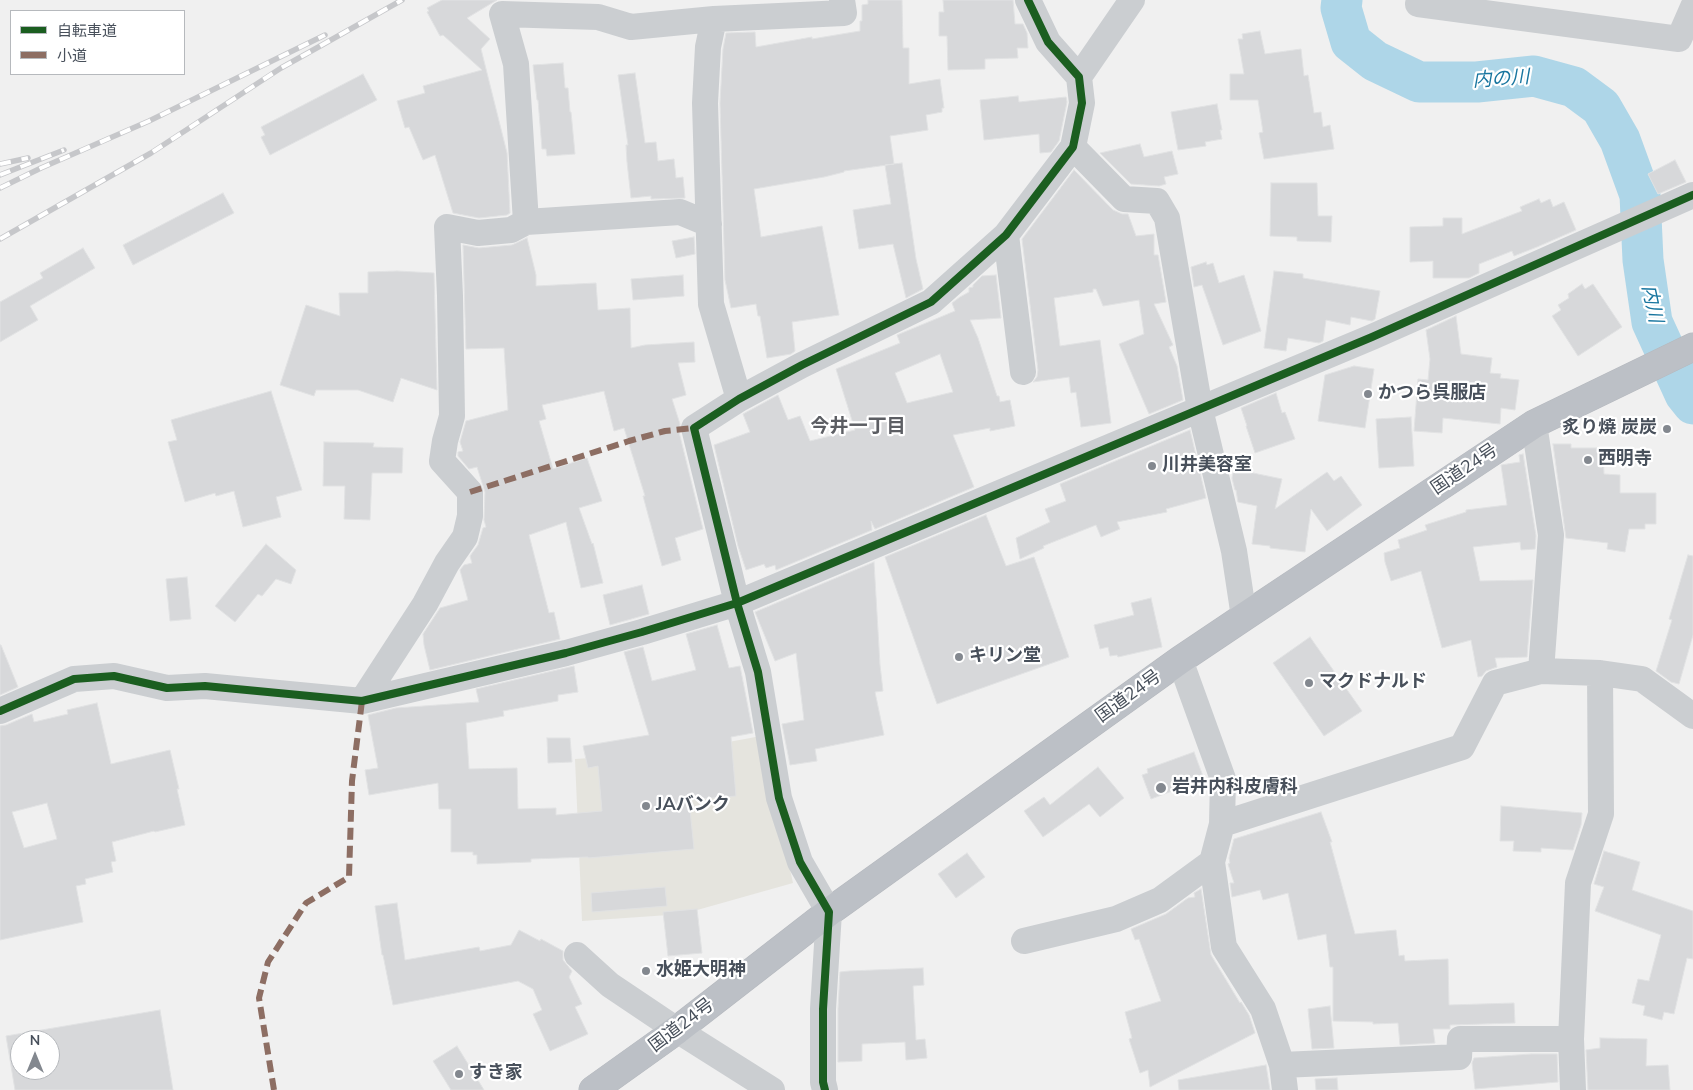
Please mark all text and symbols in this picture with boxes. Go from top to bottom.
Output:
legend [10,10,185,75]
text: 自転車道 [57,21,117,41]
text: 小道 [57,46,87,66]
water label: 内の川 [1472,67,1530,93]
water label: 内川 [1636,283,1666,325]
place label: かつら呉服店 [1378,383,1486,405]
marker: かつら呉服店 [1362,388,1374,400]
district label: 今井一丁目 [811,416,905,438]
place label: 炙り焼 炭炭 [1562,418,1657,440]
marker: 炙り焼 炭炭 [1661,423,1673,435]
street label: 国道24号 [1428,440,1502,500]
place label: 西明寺 [1598,449,1652,471]
marker: 西明寺 [1582,454,1594,466]
place label: 川井美容室 [1162,455,1252,477]
marker: 川井美容室 [1146,460,1158,472]
place label: キリン堂 [969,646,1041,668]
marker: キリン堂 [953,651,965,663]
street label: 国道24号 [1092,666,1166,728]
place label: マクドナルド [1319,672,1427,694]
marker: マクドナルド [1303,677,1315,689]
place label: 岩井内科皮膚科 [1172,777,1298,799]
marker: 岩井内科皮膚科 [1154,781,1168,795]
place label: JAバンク [656,795,730,817]
marker: JAバンク [640,800,652,812]
place label: 水姫大明神 [656,960,746,982]
marker: 水姫大明神 [640,965,652,977]
street label: 国道24号 [645,995,719,1057]
north arrow [10,1030,60,1080]
text: N [30,1031,40,1050]
place label: すき家 [469,1063,523,1085]
marker: すき家 [453,1068,465,1080]

